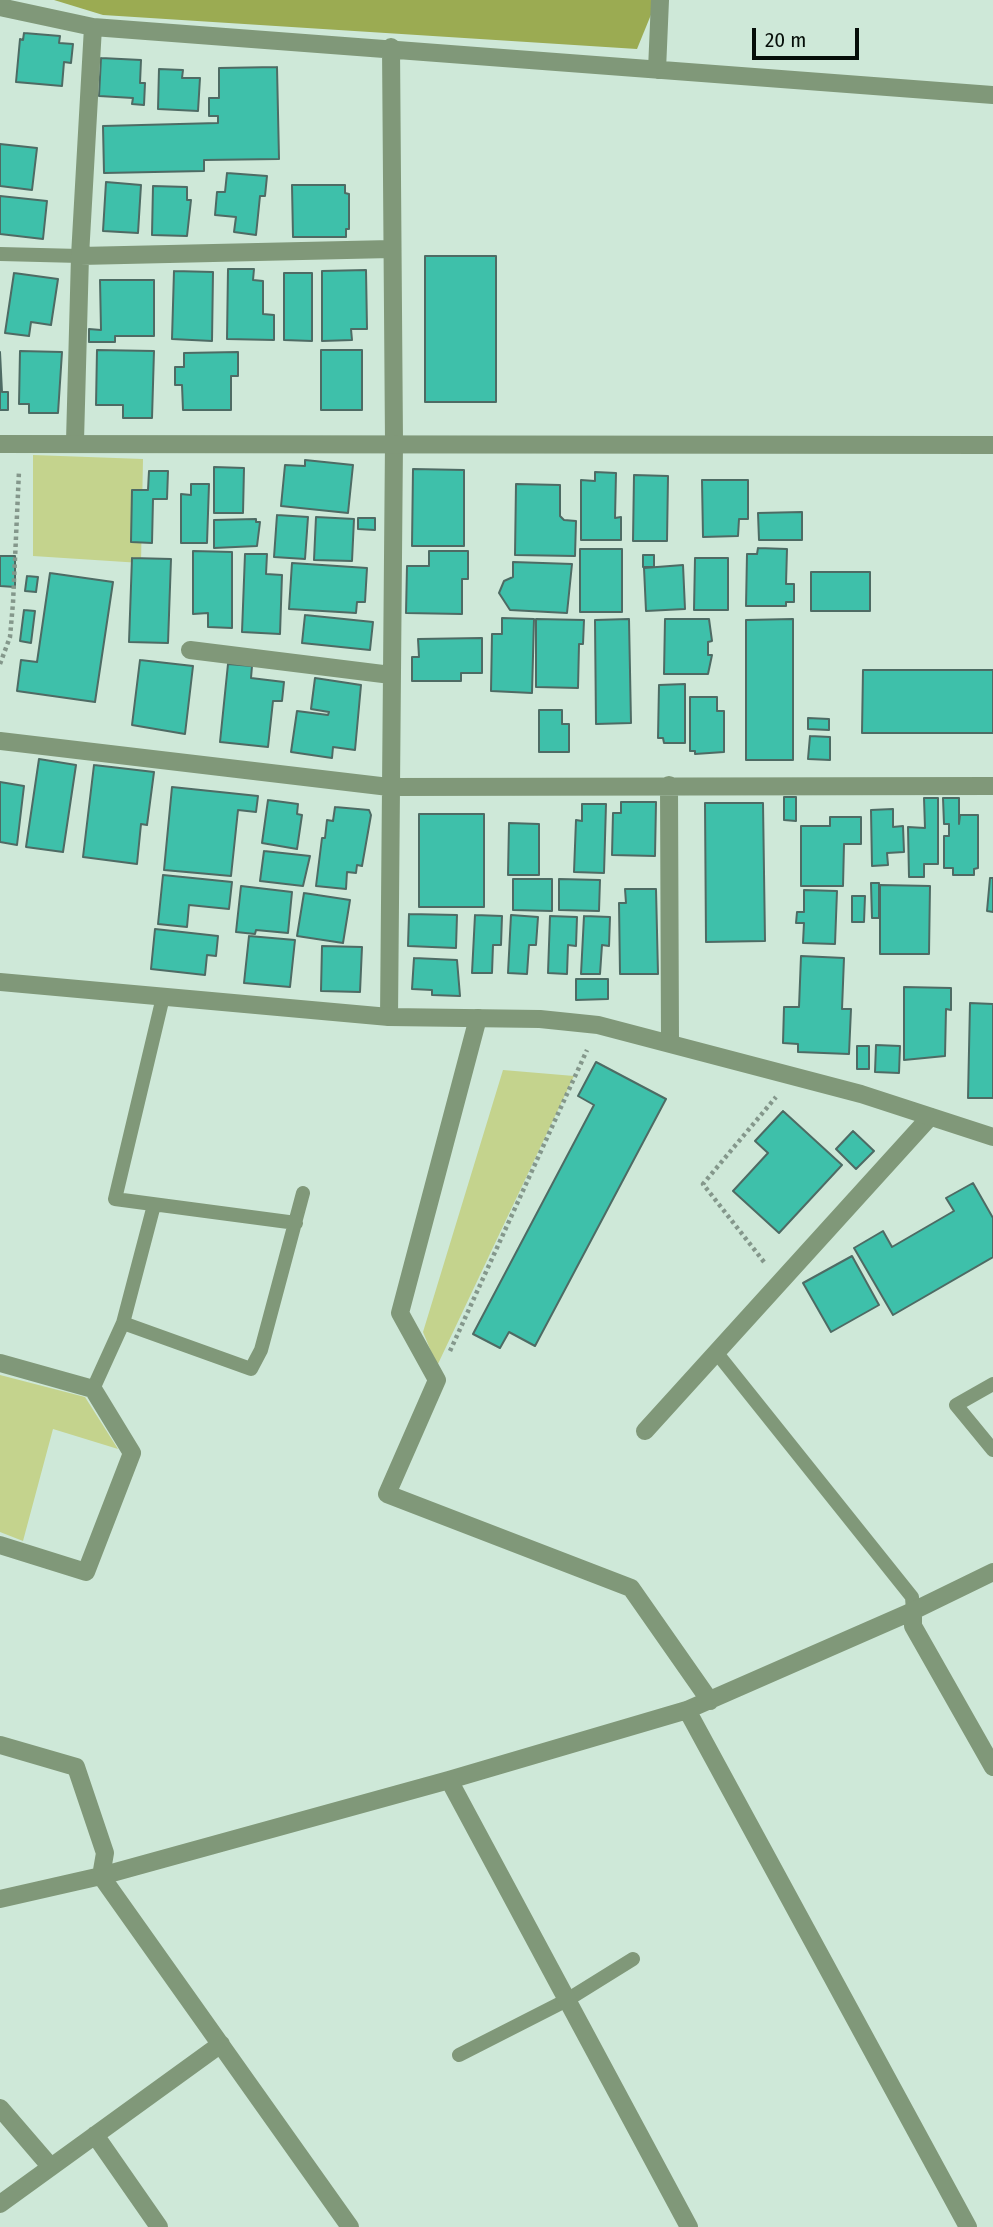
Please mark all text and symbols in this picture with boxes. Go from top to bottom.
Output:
scale bar [755,14,862,58]
text: 20 m [765,27,806,53]

